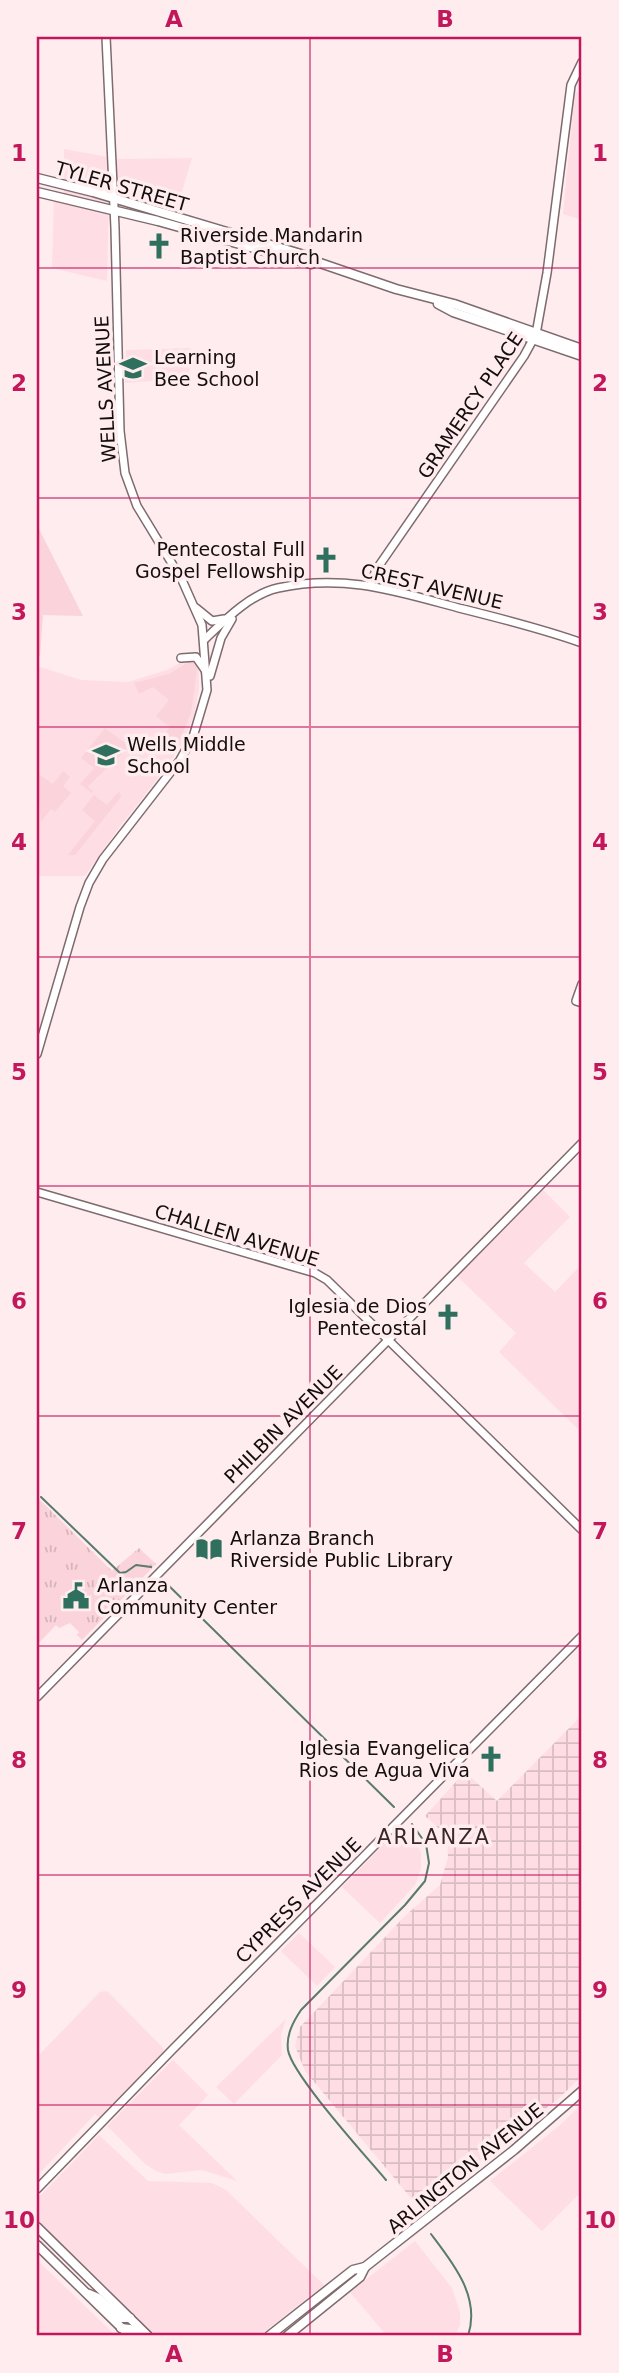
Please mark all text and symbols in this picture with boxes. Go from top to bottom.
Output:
text: A [165,6,183,32]
text: B [436,6,454,32]
text: 1 [11,140,27,166]
text: 1 [592,140,608,166]
street label: TYLER STREET [52,156,192,216]
place label: Riverside Mandarin Baptist Church [180,224,363,268]
church icon: Riverside Mandarin Baptist Church [144,231,174,261]
street label: WELLS AVENUE [90,315,120,463]
street label: GRAMERCY PLACE [413,328,527,482]
place label: Learning Bee School [154,346,260,390]
school or university icon: Learning Bee School [118,353,148,383]
text: 2 [11,370,27,396]
text: 2 [592,370,608,396]
place label: Pentecostal Full Gospel Fellowship [135,538,305,582]
church icon: Pentecostal Full Gospel Fellowship [311,545,341,575]
street label: CREST AVENUE [359,559,505,613]
text: 3 [11,599,27,625]
text: 3 [592,599,608,625]
place label: Wells Middle School [127,733,246,777]
school or university icon: Wells Middle School [91,740,121,770]
text: 4 [11,829,27,855]
text: 4 [592,829,608,855]
text: 5 [11,1059,27,1085]
text: 5 [592,1059,608,1085]
street label: CHALLEN AVENUE [152,1199,322,1271]
text: 6 [11,1288,27,1314]
text: 6 [592,1288,608,1314]
place label: Iglesia de Dios Pentecostal [288,1295,427,1339]
church icon: Iglesia de Dios Pentecostal [433,1302,463,1332]
street label: PHILBIN AVENUE [219,1360,347,1488]
text: 7 [11,1518,27,1544]
text: 7 [592,1518,608,1544]
place label: Arlanza Branch Riverside Public Library [230,1527,453,1571]
library icon: Arlanza Branch Riverside Public Library [194,1534,224,1564]
place label: Arlanza Community Center [97,1574,277,1618]
public building icon: Arlanza Community Center [61,1581,91,1611]
place label: Iglesia Evangelica Rios de Agua Viva [299,1737,470,1781]
church icon: Iglesia Evangelica Rios de Agua Viva [476,1744,506,1774]
text: 8 [11,1747,27,1773]
text: 8 [592,1747,608,1773]
district label: ARLANZA [377,1825,491,1849]
street label: CYPRESS AVENUE [231,1833,365,1967]
text: 9 [11,1977,27,2003]
text: 9 [592,1977,608,2003]
street label: ARLINGTON AVENUE [383,2098,547,2238]
text: 10 [3,2207,35,2233]
text: 10 [584,2207,616,2233]
text: A [165,2341,183,2367]
text: B [436,2341,454,2367]

